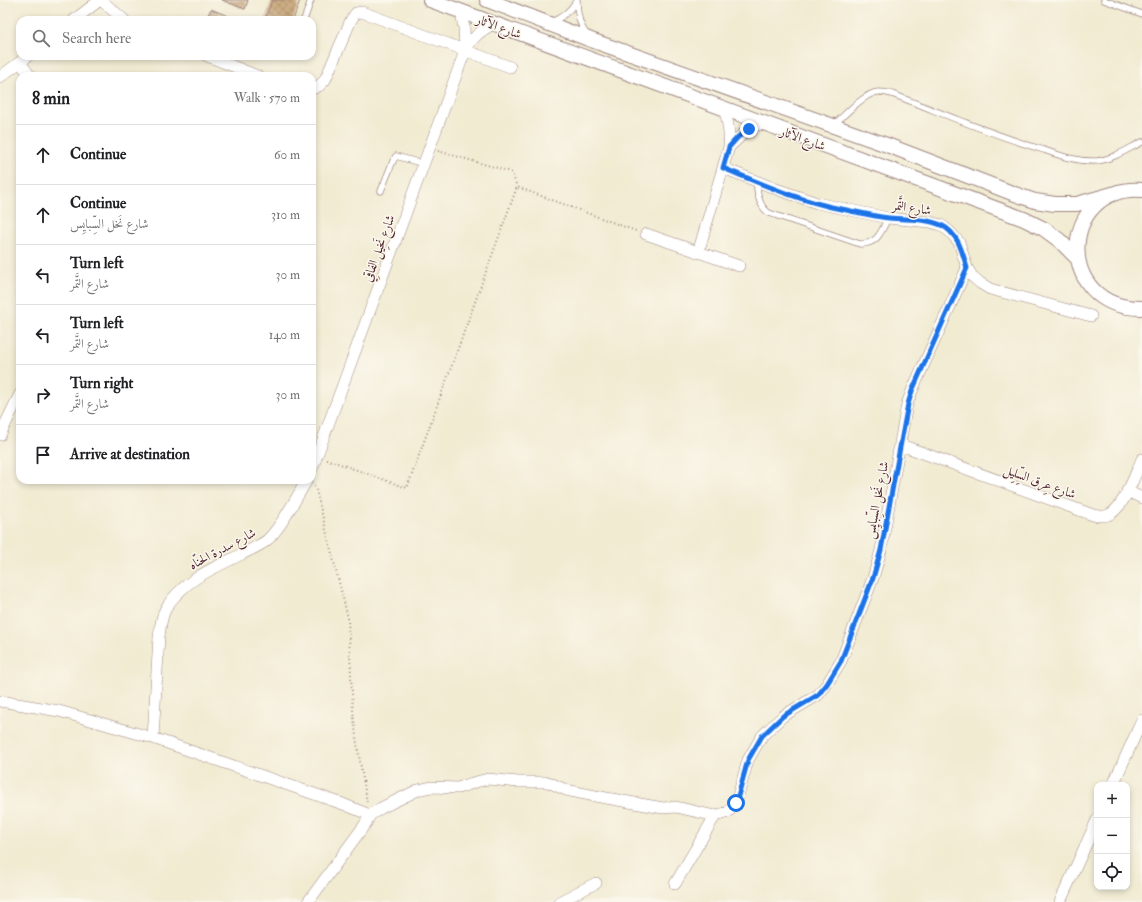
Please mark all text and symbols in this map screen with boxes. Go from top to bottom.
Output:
street label: شارع الآثار [471,11,524,45]
search box [16,16,316,60]
icon: search [30,27,52,49]
text: Search here [62,29,131,48]
text: 8 min [32,88,70,109]
text: Walk · 570 m [234,90,300,106]
route end [740,120,758,138]
street label: شارع الآثار [775,123,828,157]
icon: ahead [32,144,54,166]
text: Continue [70,145,126,164]
text: 60 m [274,147,300,163]
street label: شارع التَّمر [889,193,933,222]
text: Continue [70,194,126,213]
icon: ahead [32,204,54,226]
text: 310 m [271,207,300,223]
street label: شارع نَخِيل الفاقِي [358,212,402,285]
text: شارع نَخل السِّبايِس [70,216,149,232]
text: Turn left [70,254,124,273]
icon: left [32,264,54,286]
text: 30 m [276,267,300,283]
text: شارع التَّمر [70,276,109,292]
text: Turn left [70,314,124,333]
icon: left [32,324,54,346]
text: 140 m [269,327,300,343]
text: شارع التَّمر [70,336,109,352]
text: Turn right [70,374,133,393]
icon: right [32,384,54,406]
text: 30 m [276,387,300,403]
text: شارع التَّمر [70,396,109,412]
icon: arrive [32,444,54,466]
text: Arrive at destination [70,445,190,464]
street label: شارع نَخل السِّبايِس [860,460,895,541]
street label: شارع عِرق السِّلِيل [1000,460,1079,505]
street label: شارع سدرة الحنّاه [185,523,260,576]
map controls [1094,782,1130,890]
button: + [1094,782,1130,818]
route start [727,794,745,812]
button: − [1094,818,1130,854]
button: locate [1094,854,1130,890]

